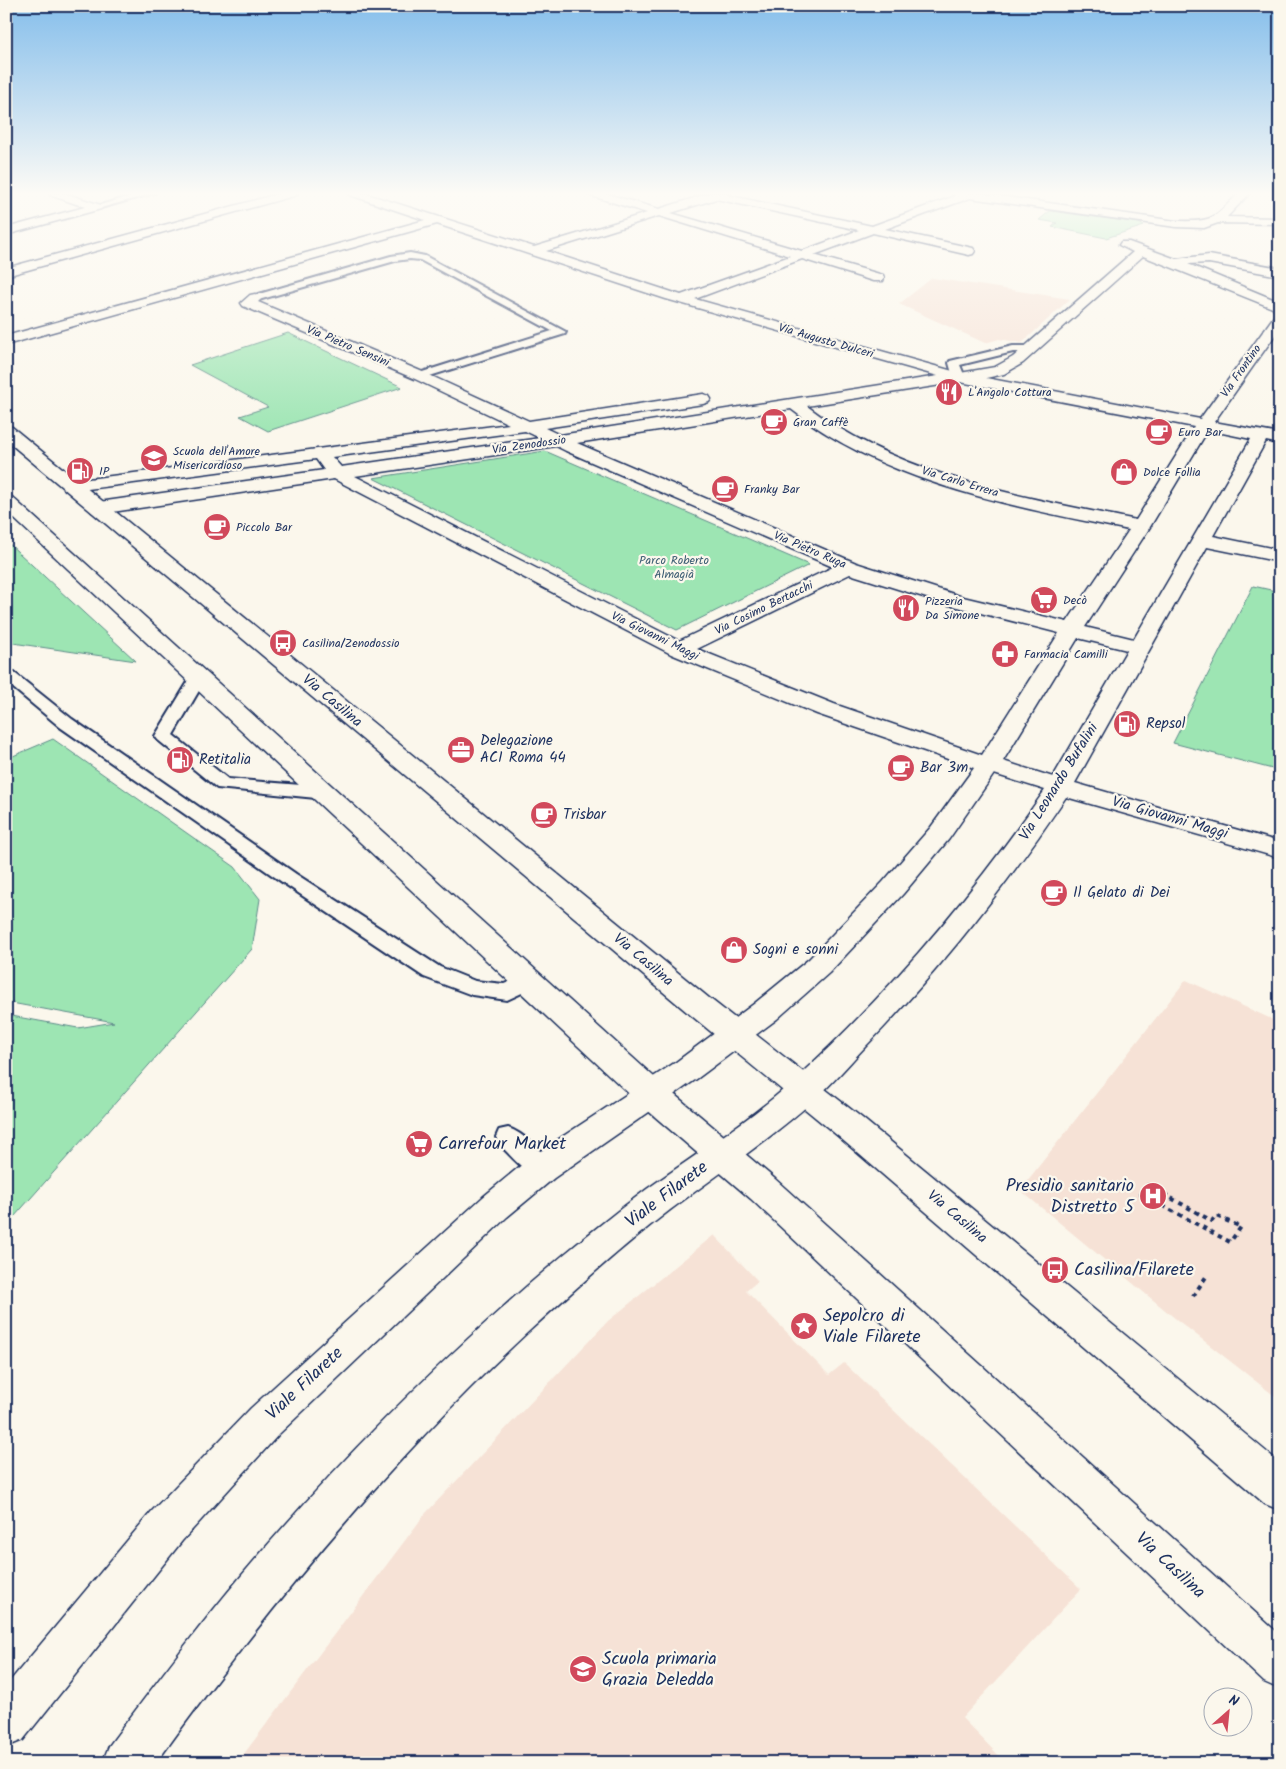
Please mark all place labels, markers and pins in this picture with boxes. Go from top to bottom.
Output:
restaurant icon: L'Angolo Cottura [934,377,964,407]
place label: L'Angolo Cottura [968,383,1052,402]
cafe icon: Gran Caffè [759,407,789,437]
place label: Gran Caffè [793,413,849,432]
cafe icon: Euro Bar [1144,417,1174,447]
place label: Euro Bar [1178,423,1223,442]
place label: Scuola dell'Amore Misericordioso [173,442,261,475]
school or university icon: Scuola dell'Amore Misericordioso [139,443,169,473]
fuel station icon: IP [65,456,95,486]
shop icon: Dolce Follia [1109,457,1139,487]
place label: IP [99,462,110,481]
place label: Dolce Follia [1143,463,1201,482]
cafe icon: Franky Bar [710,474,740,504]
place label: Franky Bar [744,480,801,499]
cafe icon: Piccolo Bar [202,512,232,542]
place label: Piccolo Bar [236,518,293,537]
supermarket icon: Decò [1029,585,1059,615]
place label: Decò [1063,591,1087,610]
place label: Pizzeria Da Simone [925,592,980,625]
restaurant icon: Pizzeria Da Simone [891,593,921,623]
bus stop icon: Casilina/Zenodossio [268,628,298,658]
place label: Casilina/Zenodossio [302,634,399,653]
pharmacy icon: Farmacia Camilli [990,639,1020,669]
place label: Farmacia Camilli [1024,645,1109,664]
fuel station icon: Repsol [1112,709,1142,739]
place label: Repsol [1146,712,1186,736]
place label: Delegazione ACI Roma 44 [480,729,566,770]
office icon: Delegazione ACI Roma 44 [446,735,476,765]
fuel station icon: Retitalia [165,745,195,775]
place label: Retitalia [199,748,251,772]
cafe icon: Bar 3m [886,753,916,783]
place label: Bar 3m [920,756,968,780]
cafe icon: Trisbar [529,800,559,830]
place label: Trisbar [563,803,607,827]
cafe icon: Il Gelato di Dei [1039,878,1069,908]
place label: Il Gelato di Dei [1073,881,1171,905]
shop icon: Sogni e sonni [719,935,749,965]
place label: Sogni e sonni [753,938,839,962]
supermarket icon: Carrefour Market [404,1129,434,1159]
place label: Carrefour Market [438,1130,567,1159]
place label: Presidio sanitario Distretto 5 [1006,1172,1135,1222]
hospital icon: Presidio sanitario Distretto 5 [1138,1181,1168,1211]
bus stop icon: Casilina/Filarete [1040,1255,1070,1285]
place label: Casilina/Filarete [1074,1256,1194,1285]
place label: Sepolcro di Viale Filarete [823,1302,921,1352]
place icon: Sepolcro di Viale Filarete [789,1311,819,1341]
place label: Scuola primaria Grazia Deledda [602,1645,717,1695]
school or university icon: Scuola primaria Grazia Deledda [568,1654,598,1684]

